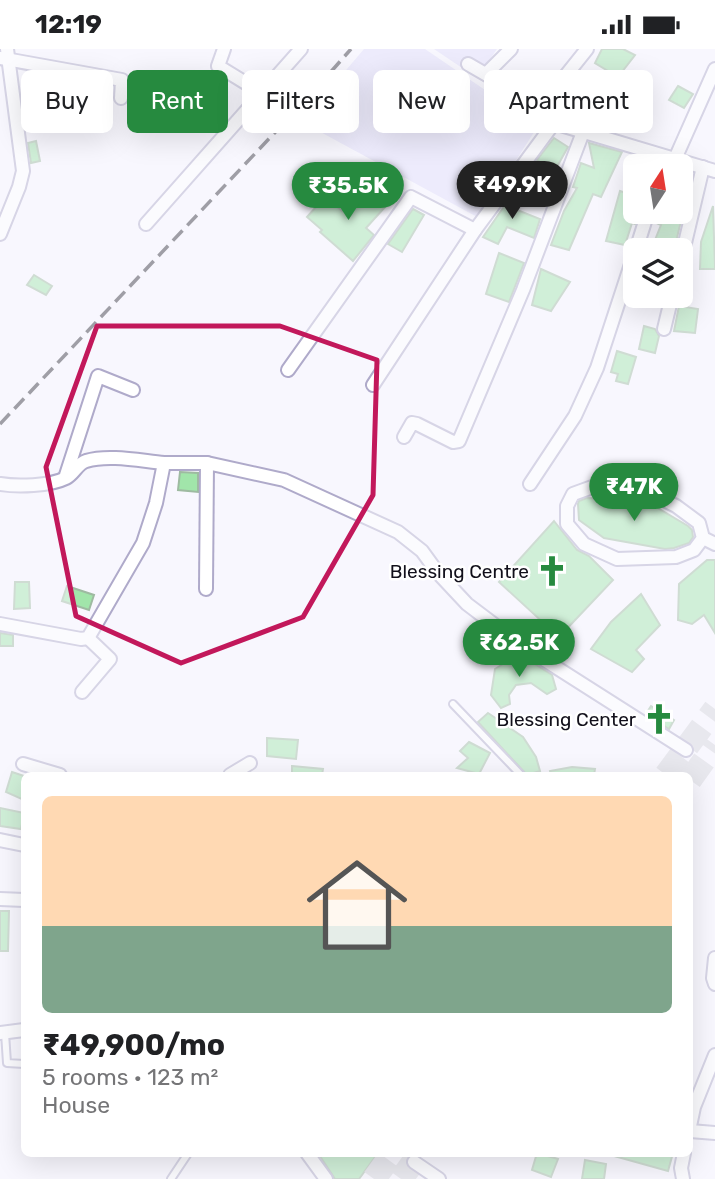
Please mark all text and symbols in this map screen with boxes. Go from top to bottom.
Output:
text: 12:19 [35,9,102,40]
chip: Buy [21,70,113,133]
chip: Rent [127,70,228,133]
chip: Filters [242,70,359,133]
chip: New [373,70,470,133]
chip: Apartment [484,70,653,133]
north arrow [623,154,693,224]
map controls [623,154,693,308]
pin: ₹49.9K [455,162,569,221]
pin: ₹35.5K [291,163,405,222]
text: ₹49.9K [473,170,551,198]
text: ₹35.5K [308,171,388,199]
button: layers [623,238,693,308]
pin: ₹47K [593,463,675,523]
text: ₹47K [605,472,663,500]
church icon: Blessing Centre [535,554,569,588]
place label: Blessing Centre [390,560,529,583]
pin: ₹62.5K [462,619,576,679]
text: ₹62.5K [479,628,559,656]
church icon: Blessing Center [642,702,676,736]
place label: Blessing Center [497,708,637,731]
icon: home [294,842,420,968]
text: ₹49,900/mo [42,1027,225,1063]
text: 5 rooms · 123 m² [42,1063,218,1091]
text: House [42,1091,110,1119]

